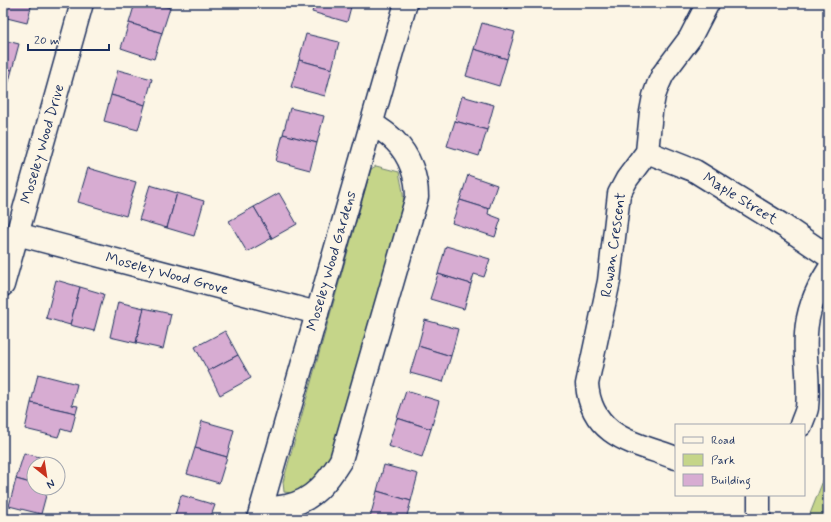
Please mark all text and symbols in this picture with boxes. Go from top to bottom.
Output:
scale bar [28,26,109,52]
text: 20 m [34,33,60,49]
street label: Moseley Wood Drive [16,82,70,206]
street label: Maple Street [699,168,781,230]
street label: Moseley Wood Gardens [302,188,362,333]
street label: Rowan Crescent [597,191,631,299]
street label: Moseley Wood Grove [103,248,231,300]
legend [675,424,805,496]
text: Road [711,433,735,449]
text: Park [711,453,735,469]
north arrow [26,456,66,496]
text: Building [711,473,751,490]
text: N [44,476,57,492]

